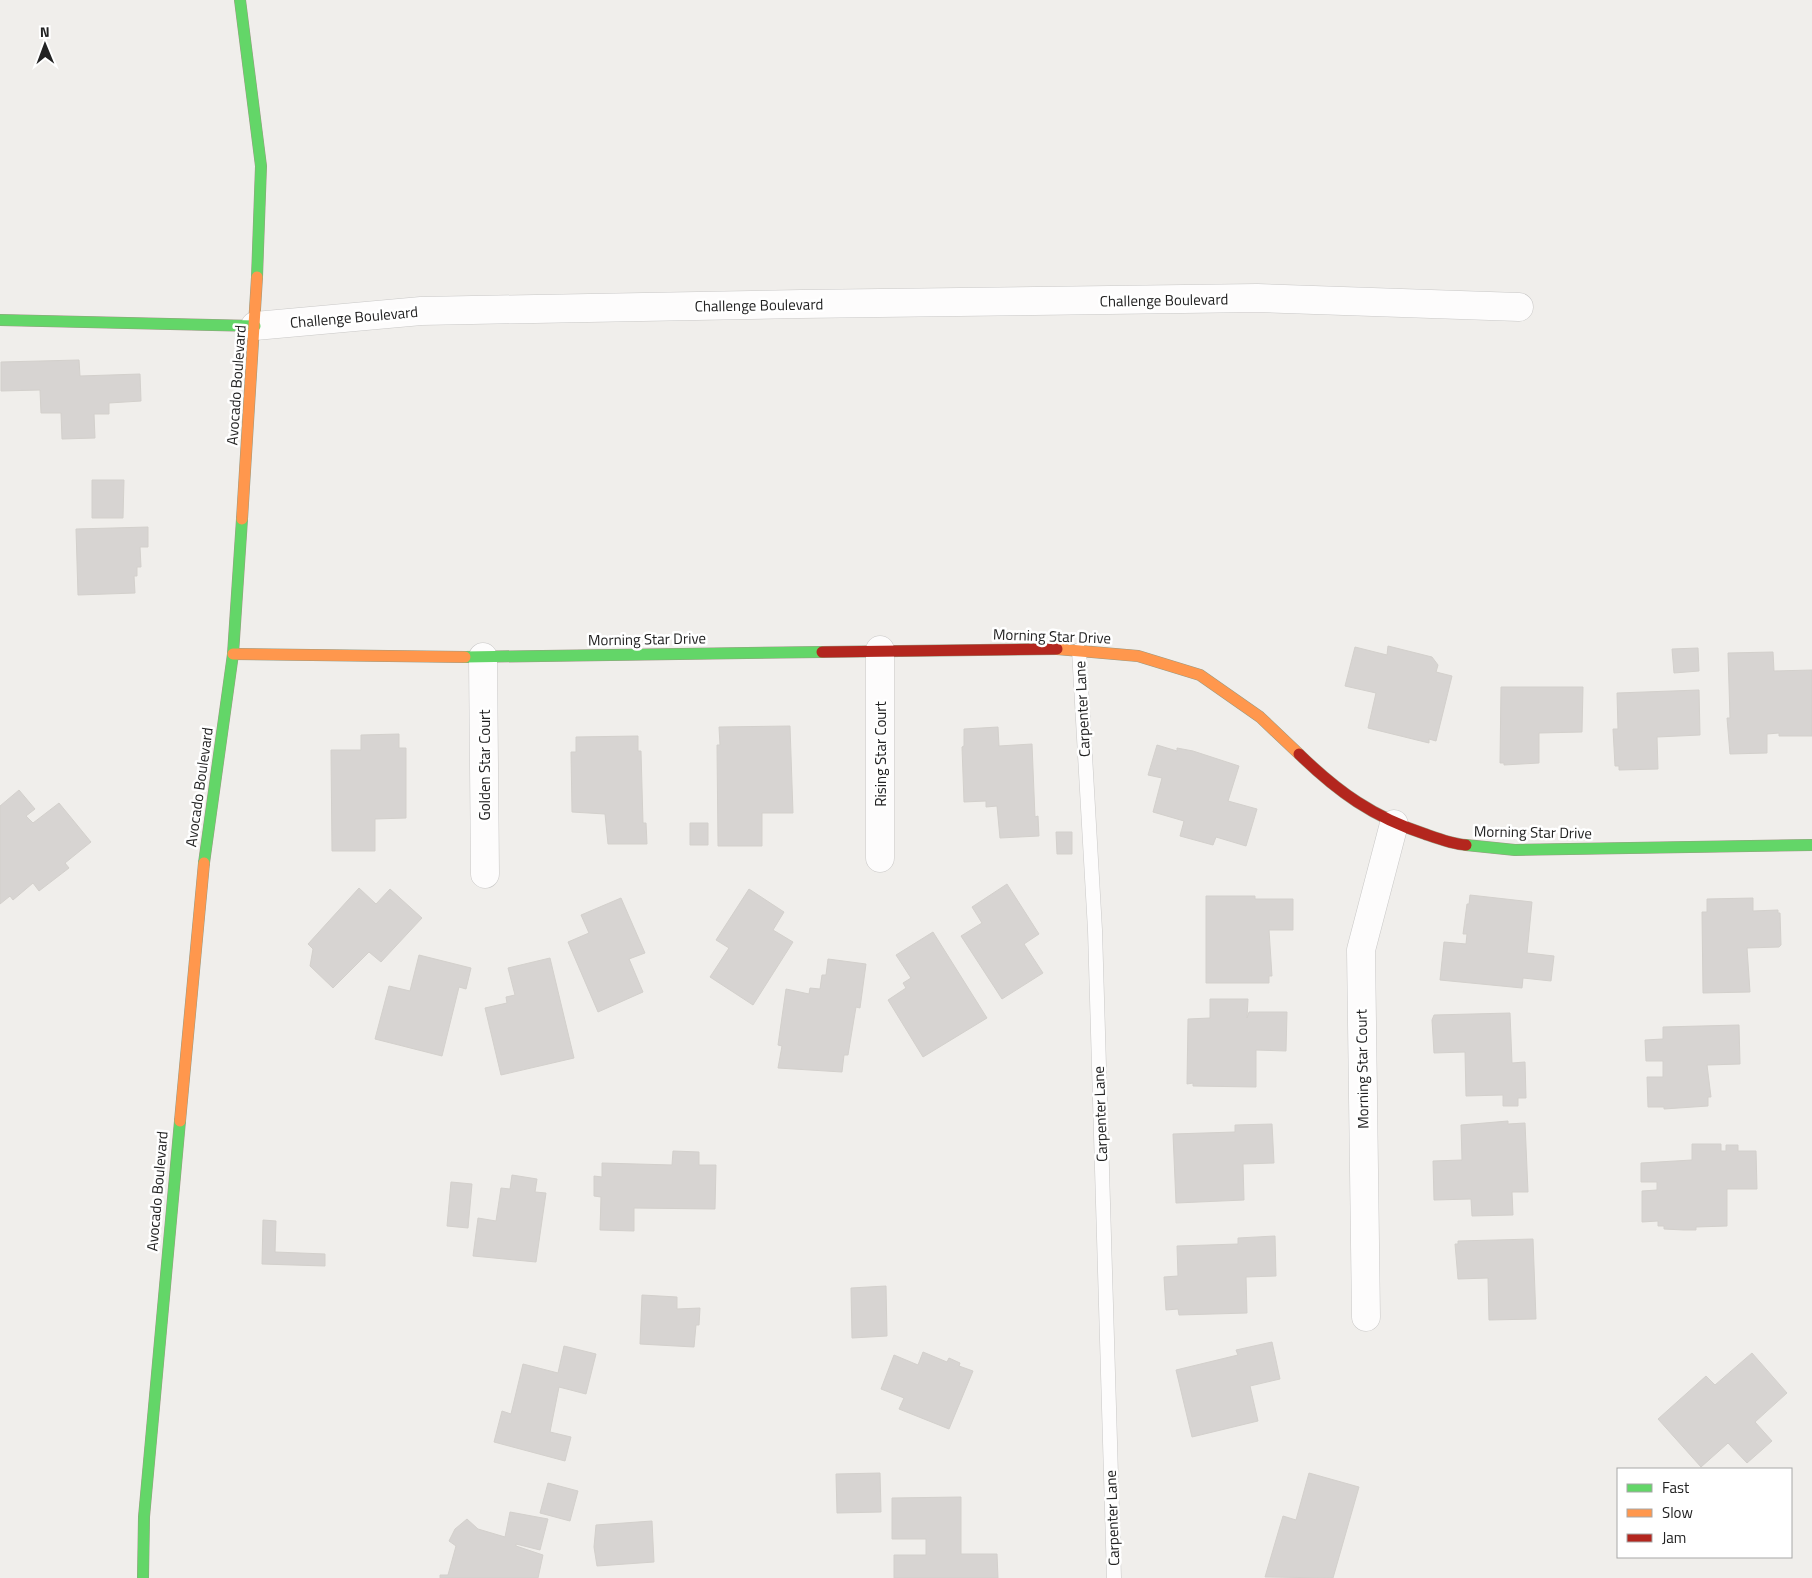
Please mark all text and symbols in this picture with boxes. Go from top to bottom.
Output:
north arrow [20,20,70,70]
text: N [40,21,50,42]
street label: Challenge Boulevard [1100,287,1228,313]
street label: Challenge Boulevard [695,292,823,318]
street label: Challenge Boulevard [289,300,419,334]
street label: Avocado Boulevard [220,324,252,446]
street label: Morning Star Drive [993,622,1111,650]
street label: Morning Star Drive [588,626,706,652]
street label: Carpenter Lane [1068,660,1096,758]
street label: Rising Star Court [869,701,892,807]
street label: Golden Star Court [473,709,496,821]
street label: Avocado Boulevard [179,726,219,848]
street label: Morning Star Drive [1474,819,1592,845]
street label: Morning Star Court [1349,1008,1375,1129]
street label: Carpenter Lane [1087,1066,1113,1162]
street label: Avocado Boulevard [140,1130,174,1252]
legend [1617,1468,1792,1558]
street label: Carpenter Lane [1099,1470,1125,1566]
text: Fast [1662,1476,1690,1499]
text: Slow [1662,1501,1693,1524]
text: Jam [1662,1526,1686,1549]

